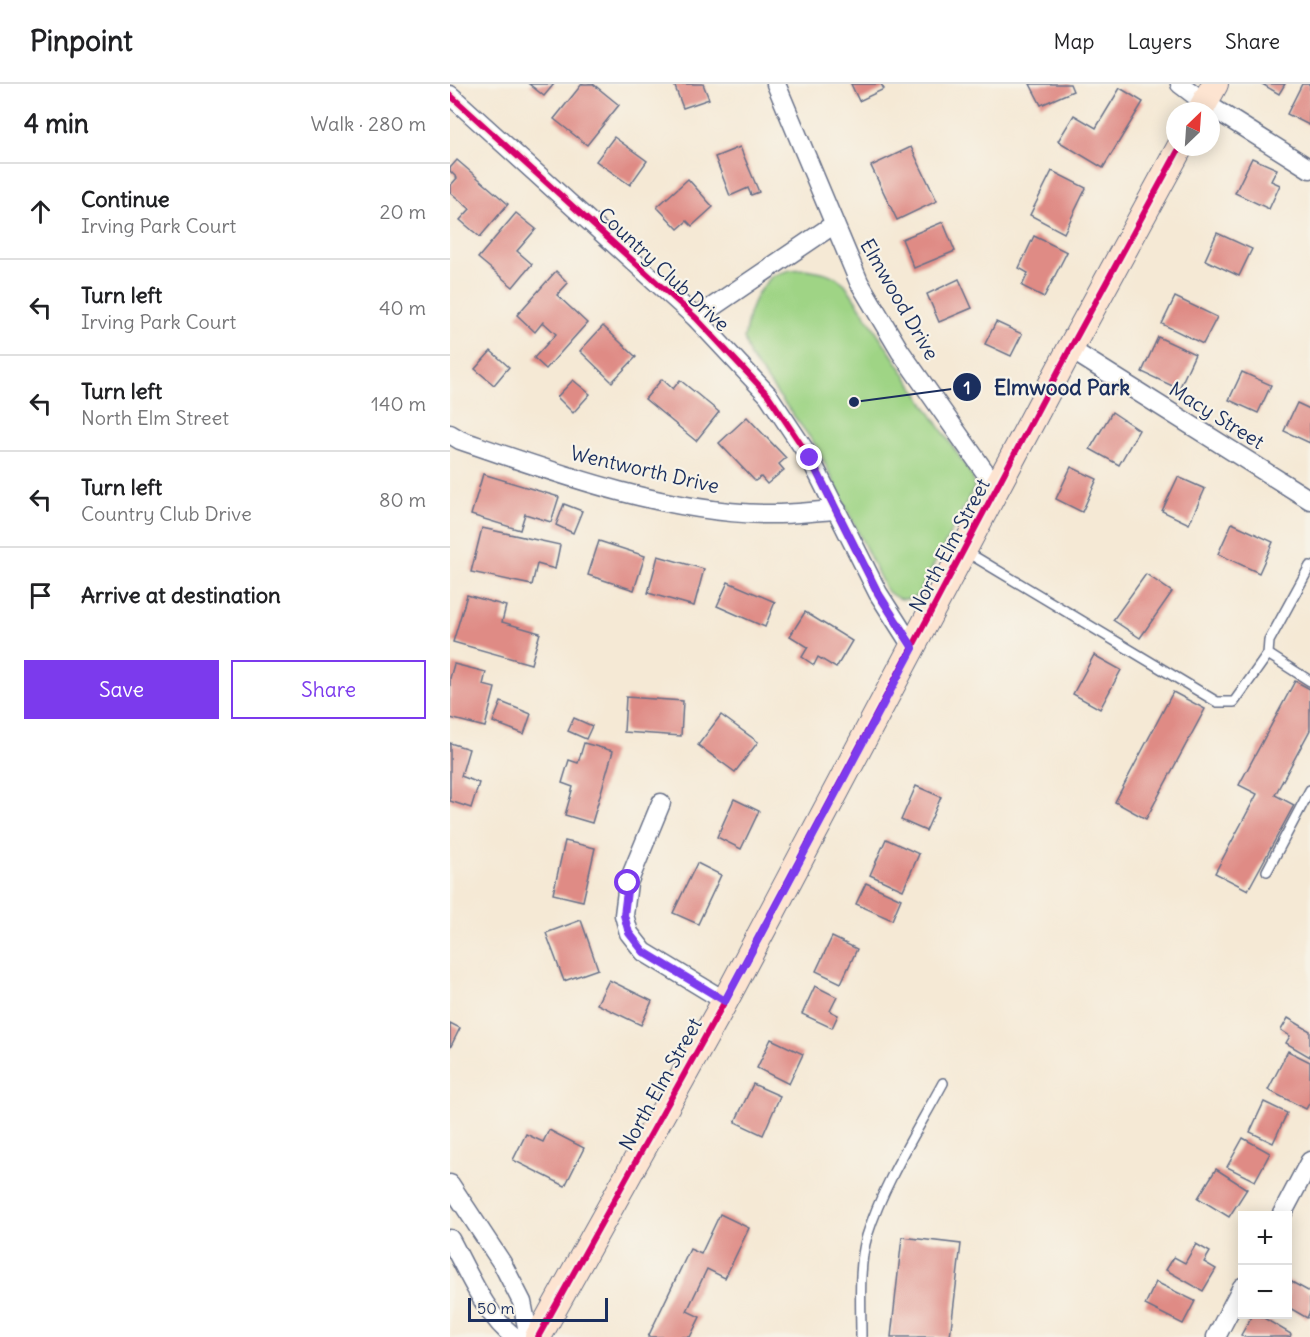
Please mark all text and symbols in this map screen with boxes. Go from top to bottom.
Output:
text: Pinpoint [30,23,133,59]
text: Map [1054,28,1094,55]
text: Layers [1127,28,1192,55]
text: Share [1225,28,1280,55]
north arrow [1166,102,1220,156]
text: 4 min [24,107,89,140]
text: Walk · 280 m [310,111,426,136]
text: Continue [81,185,170,213]
icon: ahead [24,195,57,228]
text: 20 m [380,199,426,224]
street label: Country Club Drive [593,202,735,336]
text: Irving Park Court [81,213,236,238]
street label: Elmwood Drive [855,234,945,364]
text: Turn left [81,281,162,309]
icon: left [24,291,57,324]
text: 40 m [379,295,426,320]
text: Irving Park Court [81,309,236,334]
callout: Elmwood Park [952,368,1142,407]
text: Elmwood Park [994,374,1130,401]
text: 1 [963,376,971,399]
street label: Macy Street [1165,376,1269,454]
text: Turn left [81,377,162,405]
icon: left [24,387,57,420]
text: 140 m [371,391,426,416]
text: North Elm Street [81,405,229,430]
street label: Wentworth Drive [568,440,722,498]
route end [796,444,822,470]
text: Turn left [81,473,162,501]
street label: North Elm Street [903,474,995,616]
icon: left [24,483,57,516]
text: 80 m [379,487,426,512]
text: Country Club Drive [81,501,252,526]
icon: arrive [24,579,57,612]
text: Arrive at destination [81,581,281,609]
button: Save [24,660,219,719]
button: Share [231,660,426,719]
route start [614,869,640,895]
street label: North Elm Street [613,1013,707,1155]
map controls [1238,1211,1292,1319]
button: + [1238,1211,1292,1265]
button: − [1238,1265,1292,1319]
scale bar [468,1295,608,1322]
text: 50 m [477,1298,515,1318]

